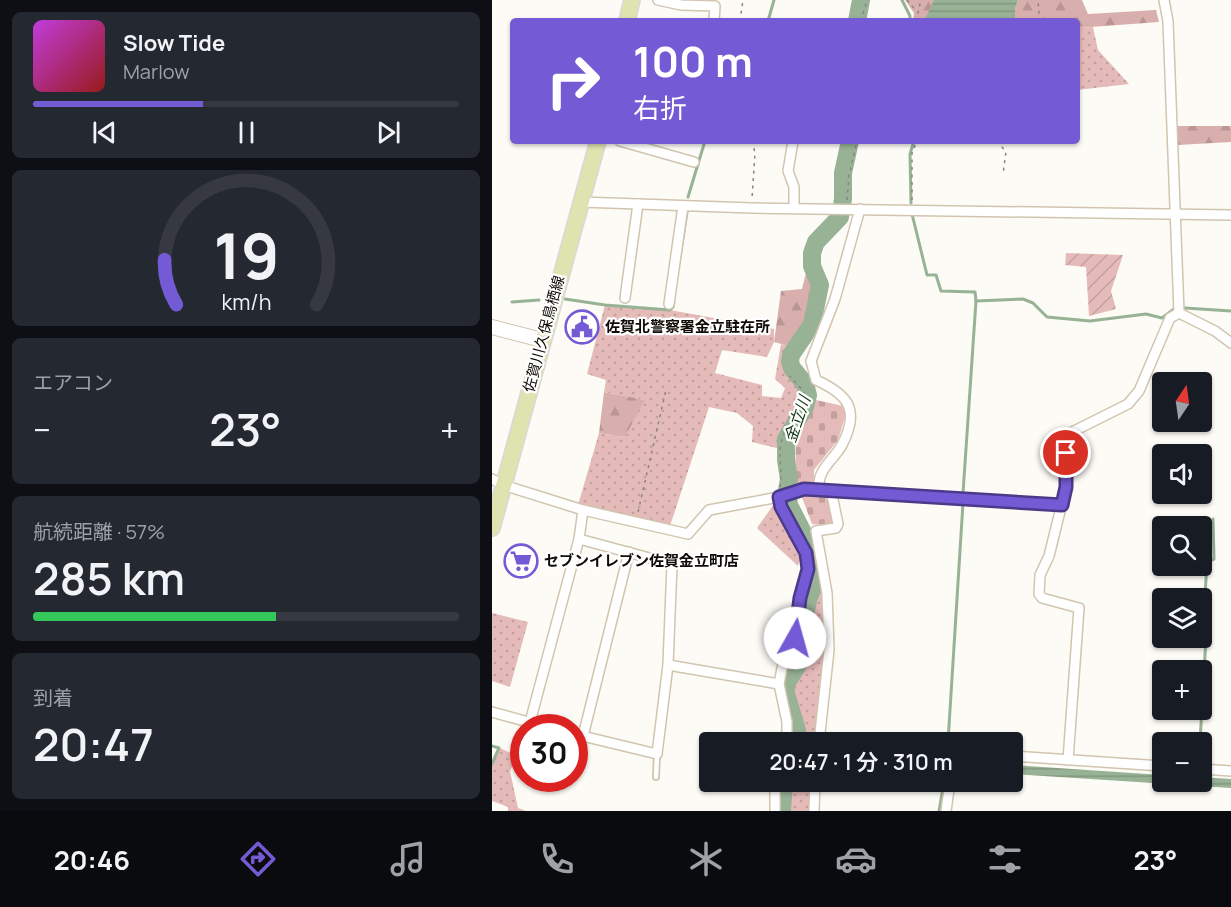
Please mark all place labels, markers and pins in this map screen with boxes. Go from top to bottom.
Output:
public building icon: 佐賀北警察署金立駐在所 [564,309,600,345]
place label: 佐賀北警察署金立駐在所 [605,316,770,337]
pin [1040,427,1091,478]
supermarket icon: セブンイレブン佐賀金立町店 [503,543,539,579]
place label: セブンイレブン佐賀金立町店 [544,550,739,571]

